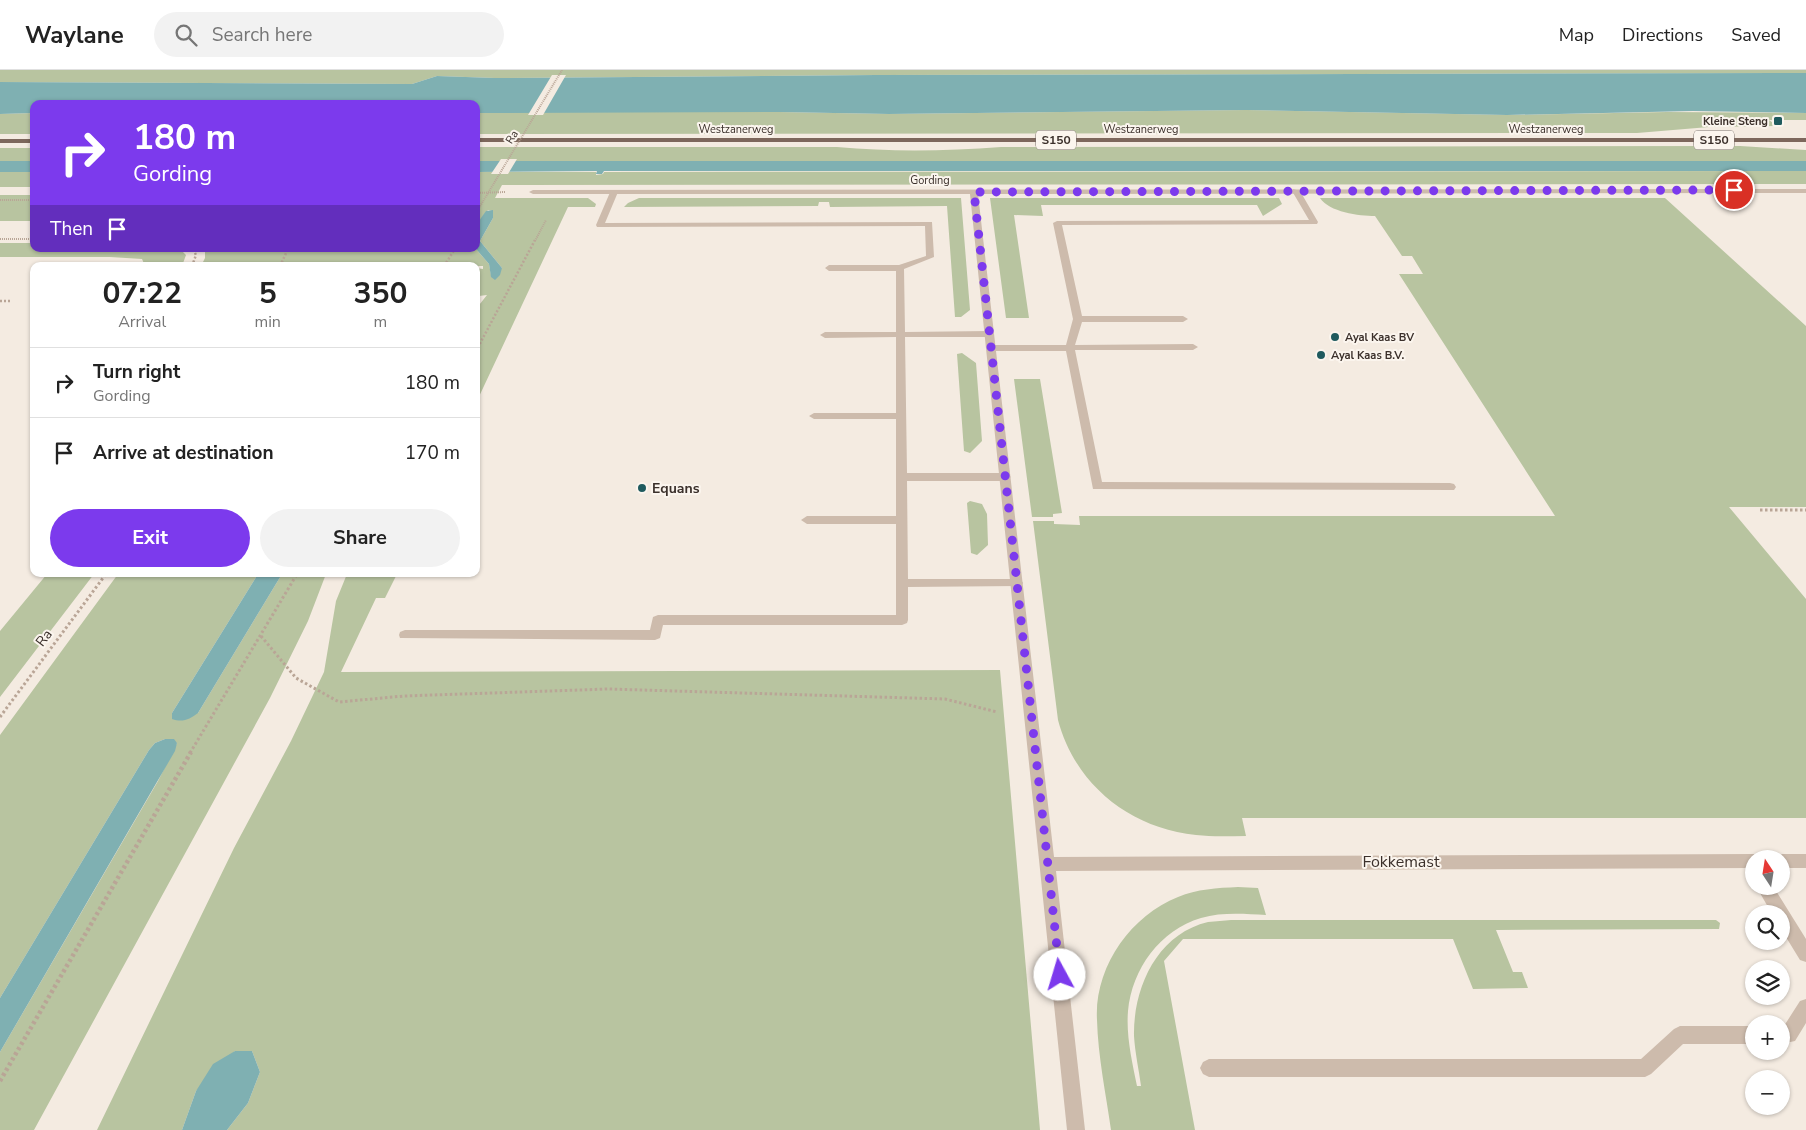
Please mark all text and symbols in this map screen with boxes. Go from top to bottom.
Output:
search box [154,12,504,57]
text: Waylane [25,19,124,51]
icon: search [172,21,200,49]
text: Search here [212,22,312,48]
text: Map [1559,23,1594,47]
text: Directions [1622,23,1703,47]
text: Saved [1731,23,1781,47]
text: 180 m [133,114,236,161]
place label: Kleine Steng [1703,114,1768,129]
marker: Kleine Steng [1772,115,1784,127]
icon: right [50,120,115,185]
street label: Westzanerweg [698,122,774,137]
street label: Westzanerweg [1103,122,1179,137]
street label: Westzanerweg [1508,122,1584,137]
street label: Ra [502,127,522,147]
road number: S150 [1036,130,1076,150]
road number: S150 [1694,130,1734,150]
text: Gording [133,159,212,189]
pin [1713,169,1755,211]
street label: Gording [910,173,950,188]
icon: arrive [1720,176,1748,204]
icon: arrive [103,215,131,243]
text: Then [50,216,93,242]
text: 07:22 [103,273,182,314]
text: 5 [259,273,277,314]
text: 350 [353,273,407,314]
text: Arrival [118,311,166,333]
text: min [254,311,281,333]
text: m [374,311,387,333]
place label: Ayal Kaas BV [1345,330,1414,345]
marker: Ayal Kaas BV [1329,331,1341,343]
place label: Ayal Kaas B.V. [1331,348,1405,363]
marker: Ayal Kaas B.V. [1315,349,1327,361]
text: Turn right [93,359,180,385]
icon: right [50,369,78,397]
text: 180 m [405,370,460,396]
text: Gording [93,385,151,407]
icon: arrive [50,439,78,467]
text: Arrive at destination [93,440,274,466]
text: 170 m [405,440,460,466]
place label: Equans [652,479,700,498]
marker: Equans [636,482,648,494]
button: Exit [50,509,250,567]
button: Share [260,509,460,567]
street label: Ra [31,626,57,650]
north arrow [1745,850,1790,895]
map controls [1745,850,1790,1115]
street label: Fokkemast [1362,851,1440,873]
button: search [1745,905,1790,950]
position arrow [1033,948,1085,1000]
button: layers [1745,960,1790,1005]
button: + [1745,1015,1790,1060]
button: − [1745,1070,1790,1115]

